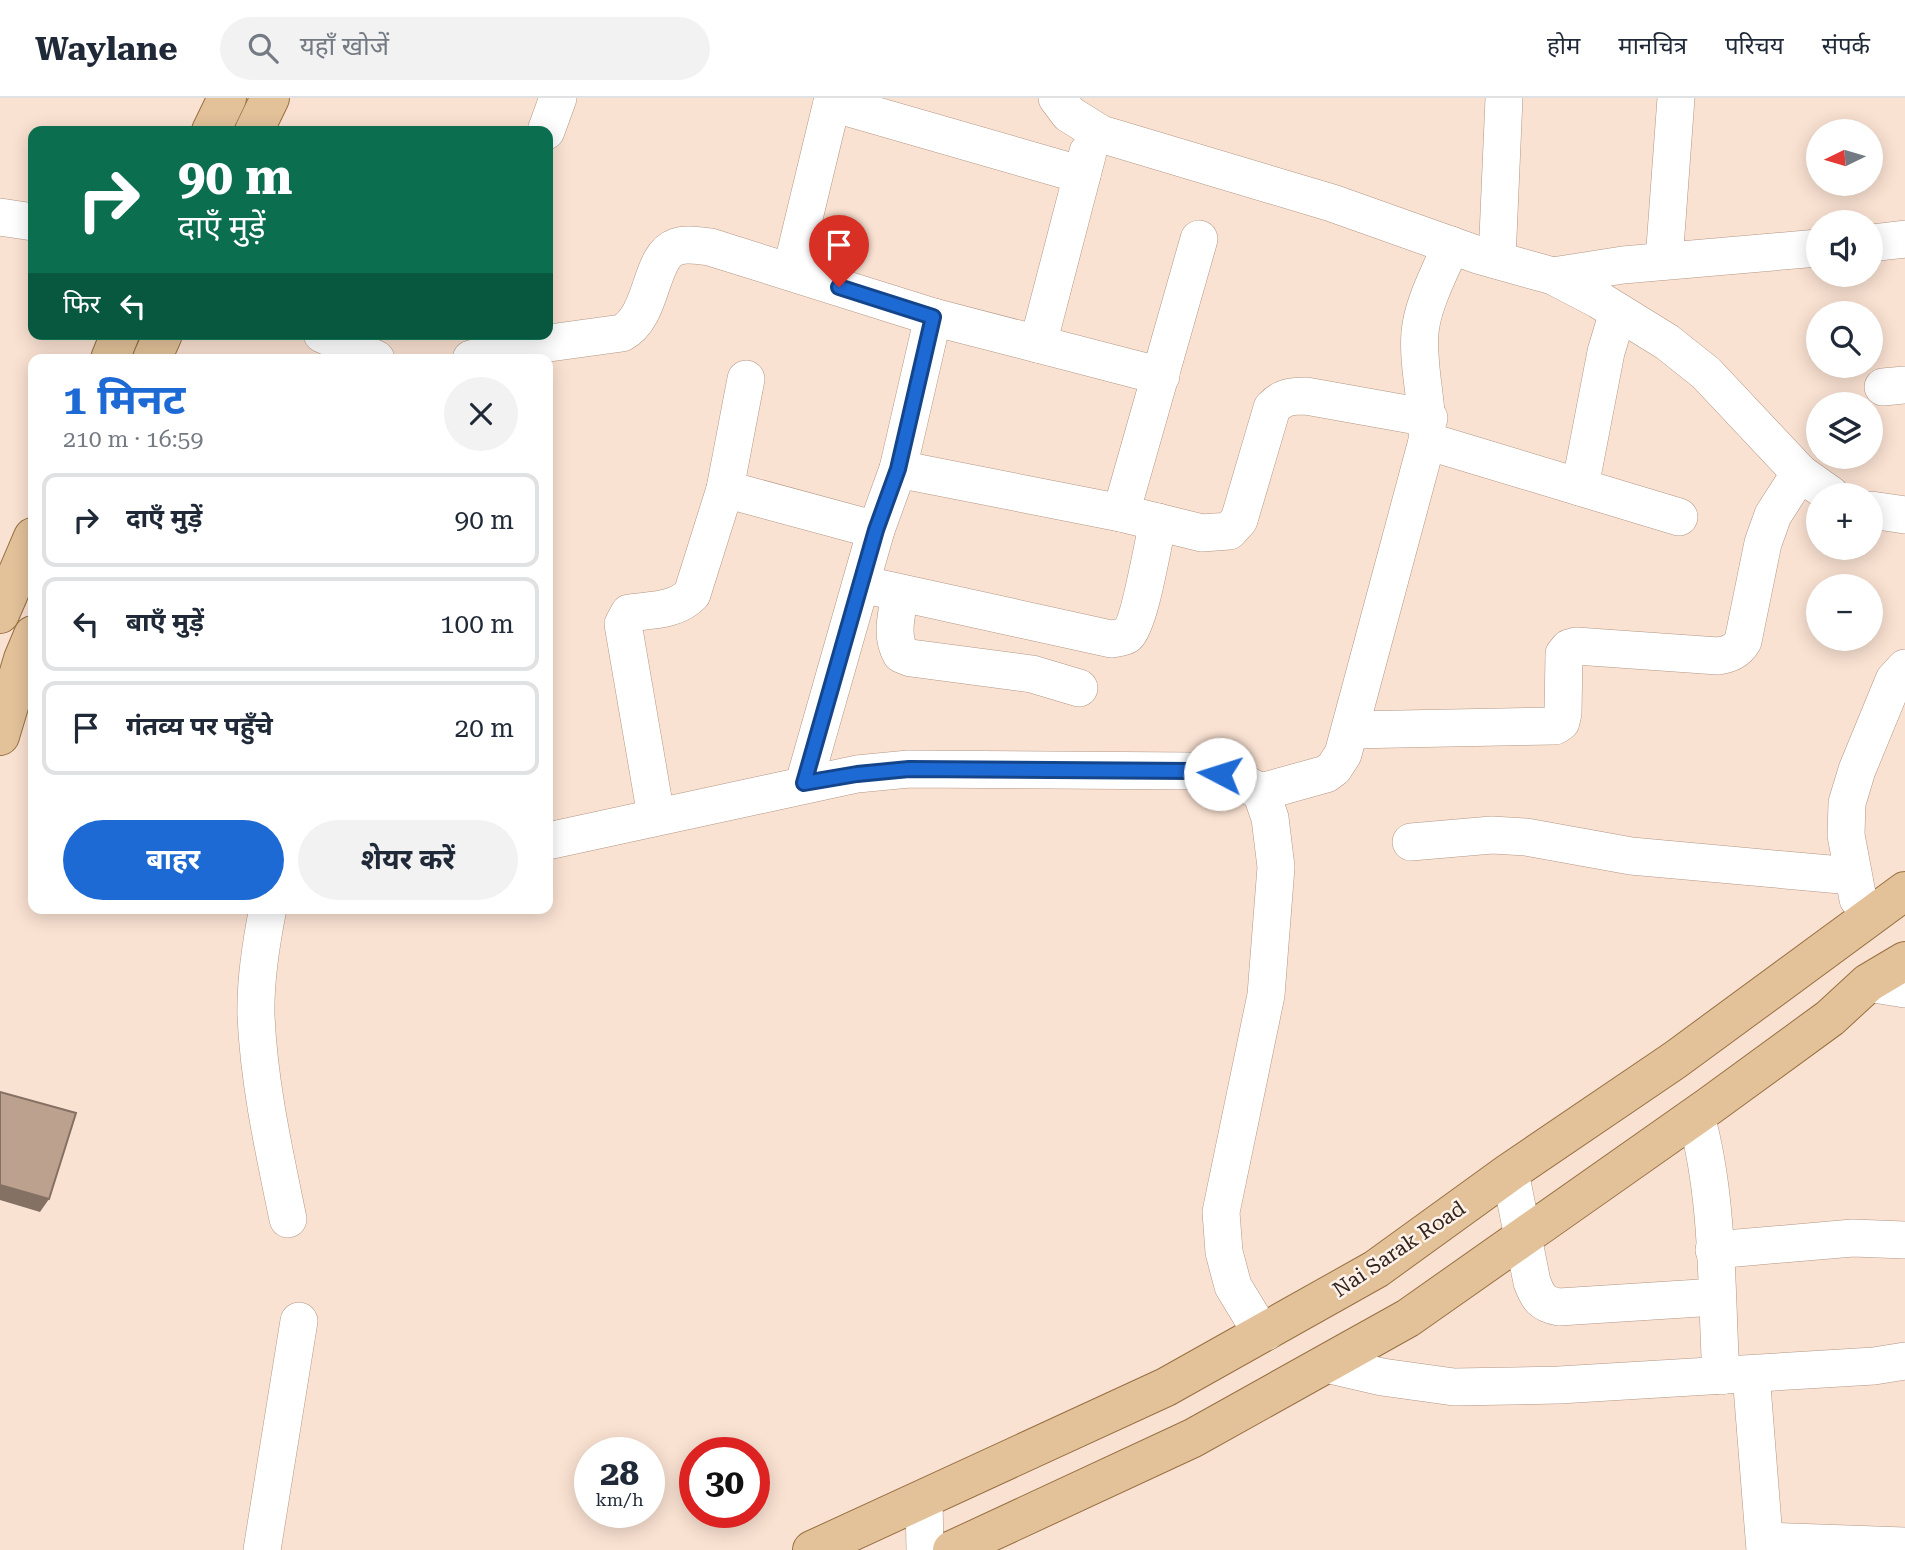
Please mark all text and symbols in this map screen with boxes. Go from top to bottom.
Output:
search box [220,17,710,80]
text: Waylane [35,29,178,68]
icon: search [244,29,282,67]
text: यहाँ खोजें [300,31,389,61]
text: होम [1547,32,1580,60]
text: मानचित्र [1618,32,1687,60]
text: परिचय [1725,32,1784,60]
text: संपर्क [1822,32,1870,60]
north arrow [1806,119,1883,196]
map controls [1806,119,1883,651]
text: 90 m [178,149,293,206]
icon: right [63,154,154,245]
text: दाएँ मुड़ें [178,208,265,246]
button: sound [1806,210,1883,287]
pin [809,215,869,287]
icon: arrive [820,226,858,264]
icon: left [114,287,152,325]
text: फिर [63,289,100,319]
button: search [1806,301,1883,378]
text: 1 मिनट [63,375,185,424]
button: close [444,377,518,451]
button: layers [1806,392,1883,469]
text: 210 m · 16:59 [63,426,203,453]
button: + [1806,483,1883,560]
icon: right [67,501,105,539]
text: दाएँ मुड़ें [126,503,202,533]
text: 90 m [455,505,514,535]
button: − [1806,574,1883,651]
icon: left [67,605,105,643]
text: बाएँ मुड़ें [126,607,204,637]
text: 100 m [440,609,514,639]
icon: arrive [67,709,105,747]
text: गंतव्य पर पहुँचे [126,711,273,741]
text: 20 m [455,713,514,743]
position arrow [1183,737,1257,811]
button: बाहर [63,820,284,900]
button: शेयर करें [298,820,518,900]
street label: Nai Sarak Road [1328,1196,1470,1302]
speed limit sign: 30 [679,1437,770,1528]
text: 28 [600,1453,639,1494]
text: km/h [595,1489,644,1510]

